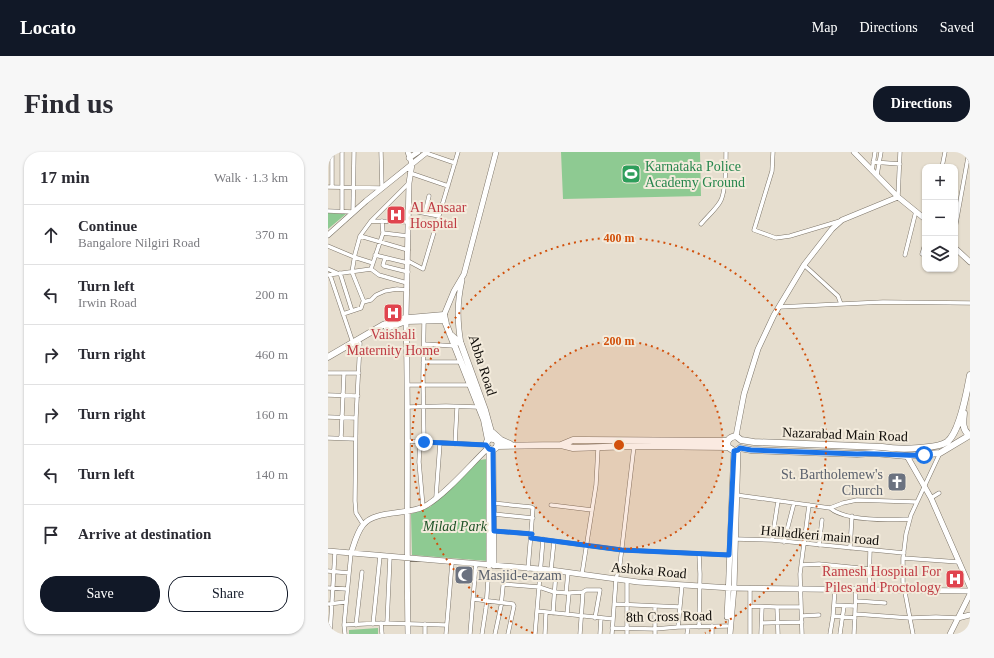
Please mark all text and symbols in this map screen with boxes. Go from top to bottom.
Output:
text: Locato [20,17,76,38]
text: Map [812,20,837,35]
text: Directions [859,20,918,35]
text: Saved [940,20,974,35]
button: Directions [873,86,970,122]
text: Find us [24,88,114,119]
place label: Karnataka Police Academy Ground [645,159,745,190]
sports icon: Karnataka Police Academy Ground [620,163,642,185]
map controls [922,164,958,272]
button: + [922,164,958,200]
text: 17 min [40,168,90,187]
text: Walk · 1.3 km [214,170,288,185]
place label: Al Ansaar Hospital [410,200,467,231]
button: − [922,200,958,236]
hospital icon: Al Ansaar Hospital [385,204,407,226]
text: Continue [78,218,137,234]
icon: ahead [40,224,62,246]
text: 370 m [255,227,288,242]
text: 400 m [604,231,635,245]
text: Bangalore Nilgiri Road [78,235,200,250]
button: layers [922,236,958,272]
text: Turn left [78,278,135,294]
icon: left [40,284,62,306]
text: 200 m [255,287,288,302]
text: Irwin Road [78,295,137,310]
hospital icon: Vaishali Maternity Home [382,302,404,324]
place label: Vaishali Maternity Home [347,327,439,358]
street label: Abba Road [466,333,499,398]
text: 200 m [604,334,635,348]
icon: right [40,344,62,366]
text: Turn right [78,346,145,362]
text: 460 m [255,347,288,362]
icon: right [40,404,62,426]
text: Turn right [78,406,145,422]
text: 160 m [255,407,288,422]
street label: Nazarabad Main Road [782,425,908,444]
route end [415,433,433,451]
centre of rings [612,438,626,452]
route start [915,446,933,464]
icon: left [40,464,62,486]
text: Turn left [78,466,135,482]
text: 140 m [255,467,288,482]
place label: St. Bartholemew's Church [781,467,883,498]
church icon: St. Bartholemew's Church [886,471,908,493]
park label: Milad Park [422,519,488,534]
street label: Halladkeri main road [760,523,880,548]
icon: arrive [40,524,62,546]
text: Arrive at destination [78,526,211,542]
street label: Ashoka Road [611,560,687,581]
mosque icon: Masjid-e-azam [453,564,475,586]
place label: Ramesh Hospital For Piles and Proctology [822,564,941,595]
place label: Masjid-e-azam [478,568,562,583]
hospital icon: Ramesh Hospital For Piles and Proctology [944,568,966,590]
button: Save [40,576,160,612]
button: Share [168,576,288,612]
street label: 8th Cross Road [626,608,712,625]

